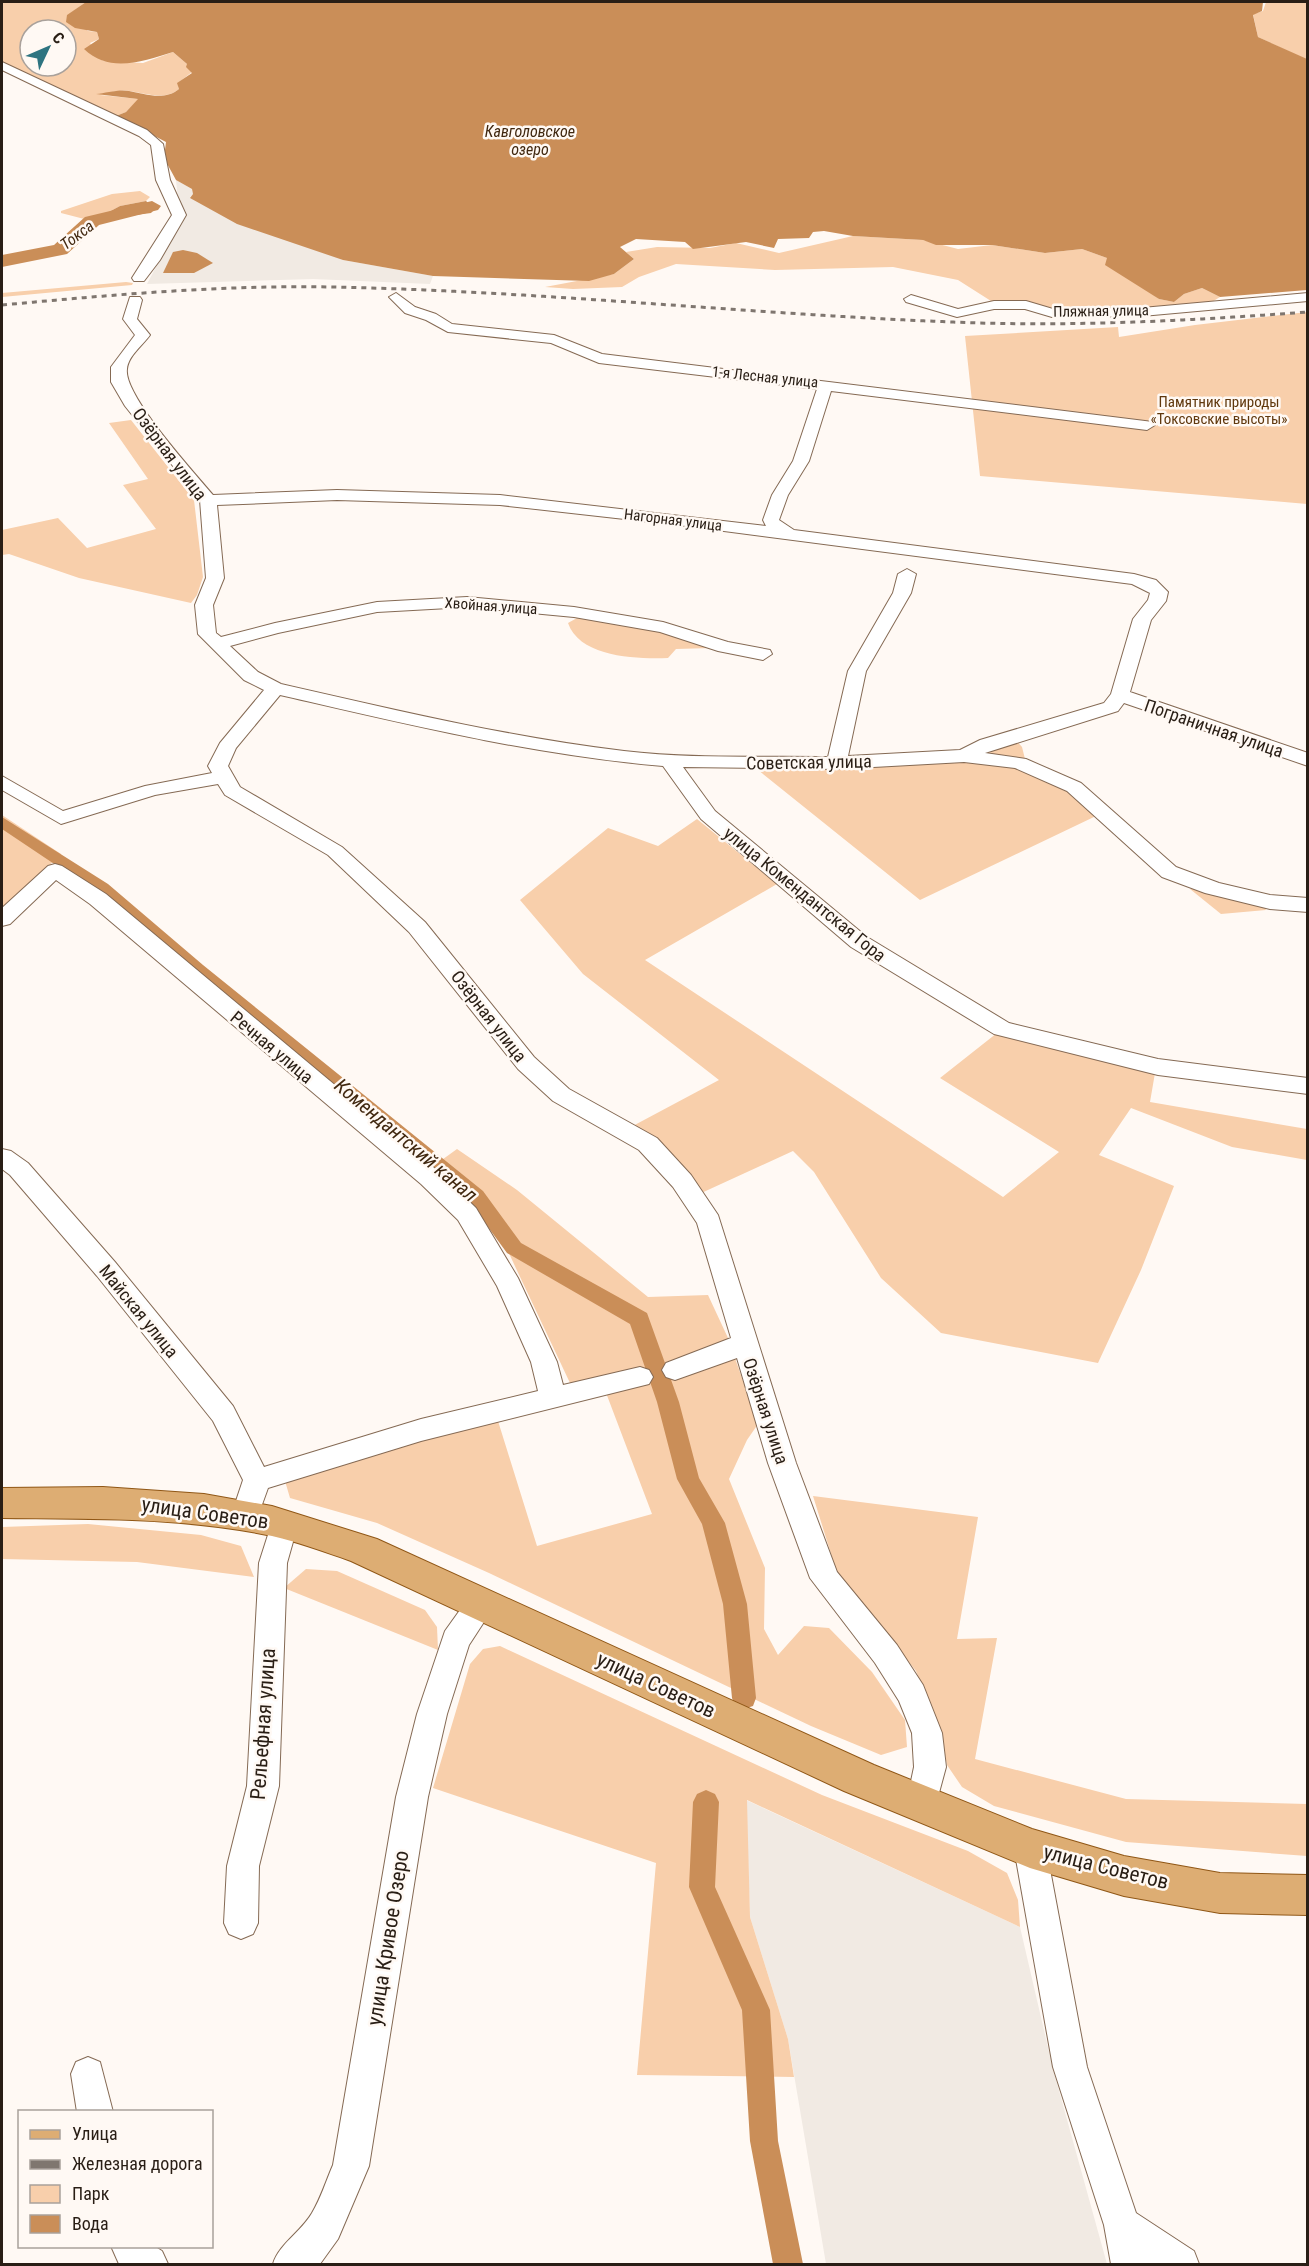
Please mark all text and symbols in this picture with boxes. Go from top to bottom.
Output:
north arrow [18,18,78,78]
text: С [48,28,68,48]
water label: Кавголовское озеро [485,122,575,159]
water label: Токса [56,216,98,254]
street label: Пляжная улица [1053,301,1149,321]
street label: 1-я Лесная улица [711,362,819,392]
park label: Памятник природы «Токсовские высоты» [1150,393,1288,428]
street label: Озёрная улица [128,404,212,504]
street label: Нагорная улица [623,505,723,535]
street label: Хвойная улица [444,594,538,618]
street label: Пограничная улица [1142,694,1286,762]
street label: Советская улица [746,750,872,774]
street label: улица Комендантская Гора [720,822,890,966]
street label: Озёрная улица [447,966,531,1066]
street label: Речная улица [227,1006,317,1088]
water label: Комендантский канал [330,1073,482,1207]
street label: Майская улица [95,1260,183,1362]
street label: Озёрная улица [739,1355,793,1467]
street label: улица Советов [140,1492,270,1534]
street label: улица Советов [593,1647,719,1723]
street label: Рельефная улица [246,1648,280,1800]
street label: улица Советов [1041,1840,1171,1894]
street label: улица Кривое Озеро [362,1849,414,2027]
legend [18,2110,213,2248]
text: Улица [72,2123,118,2144]
text: Железная дорога [72,2153,203,2174]
text: Парк [72,2183,110,2204]
text: Вода [72,2213,109,2234]

